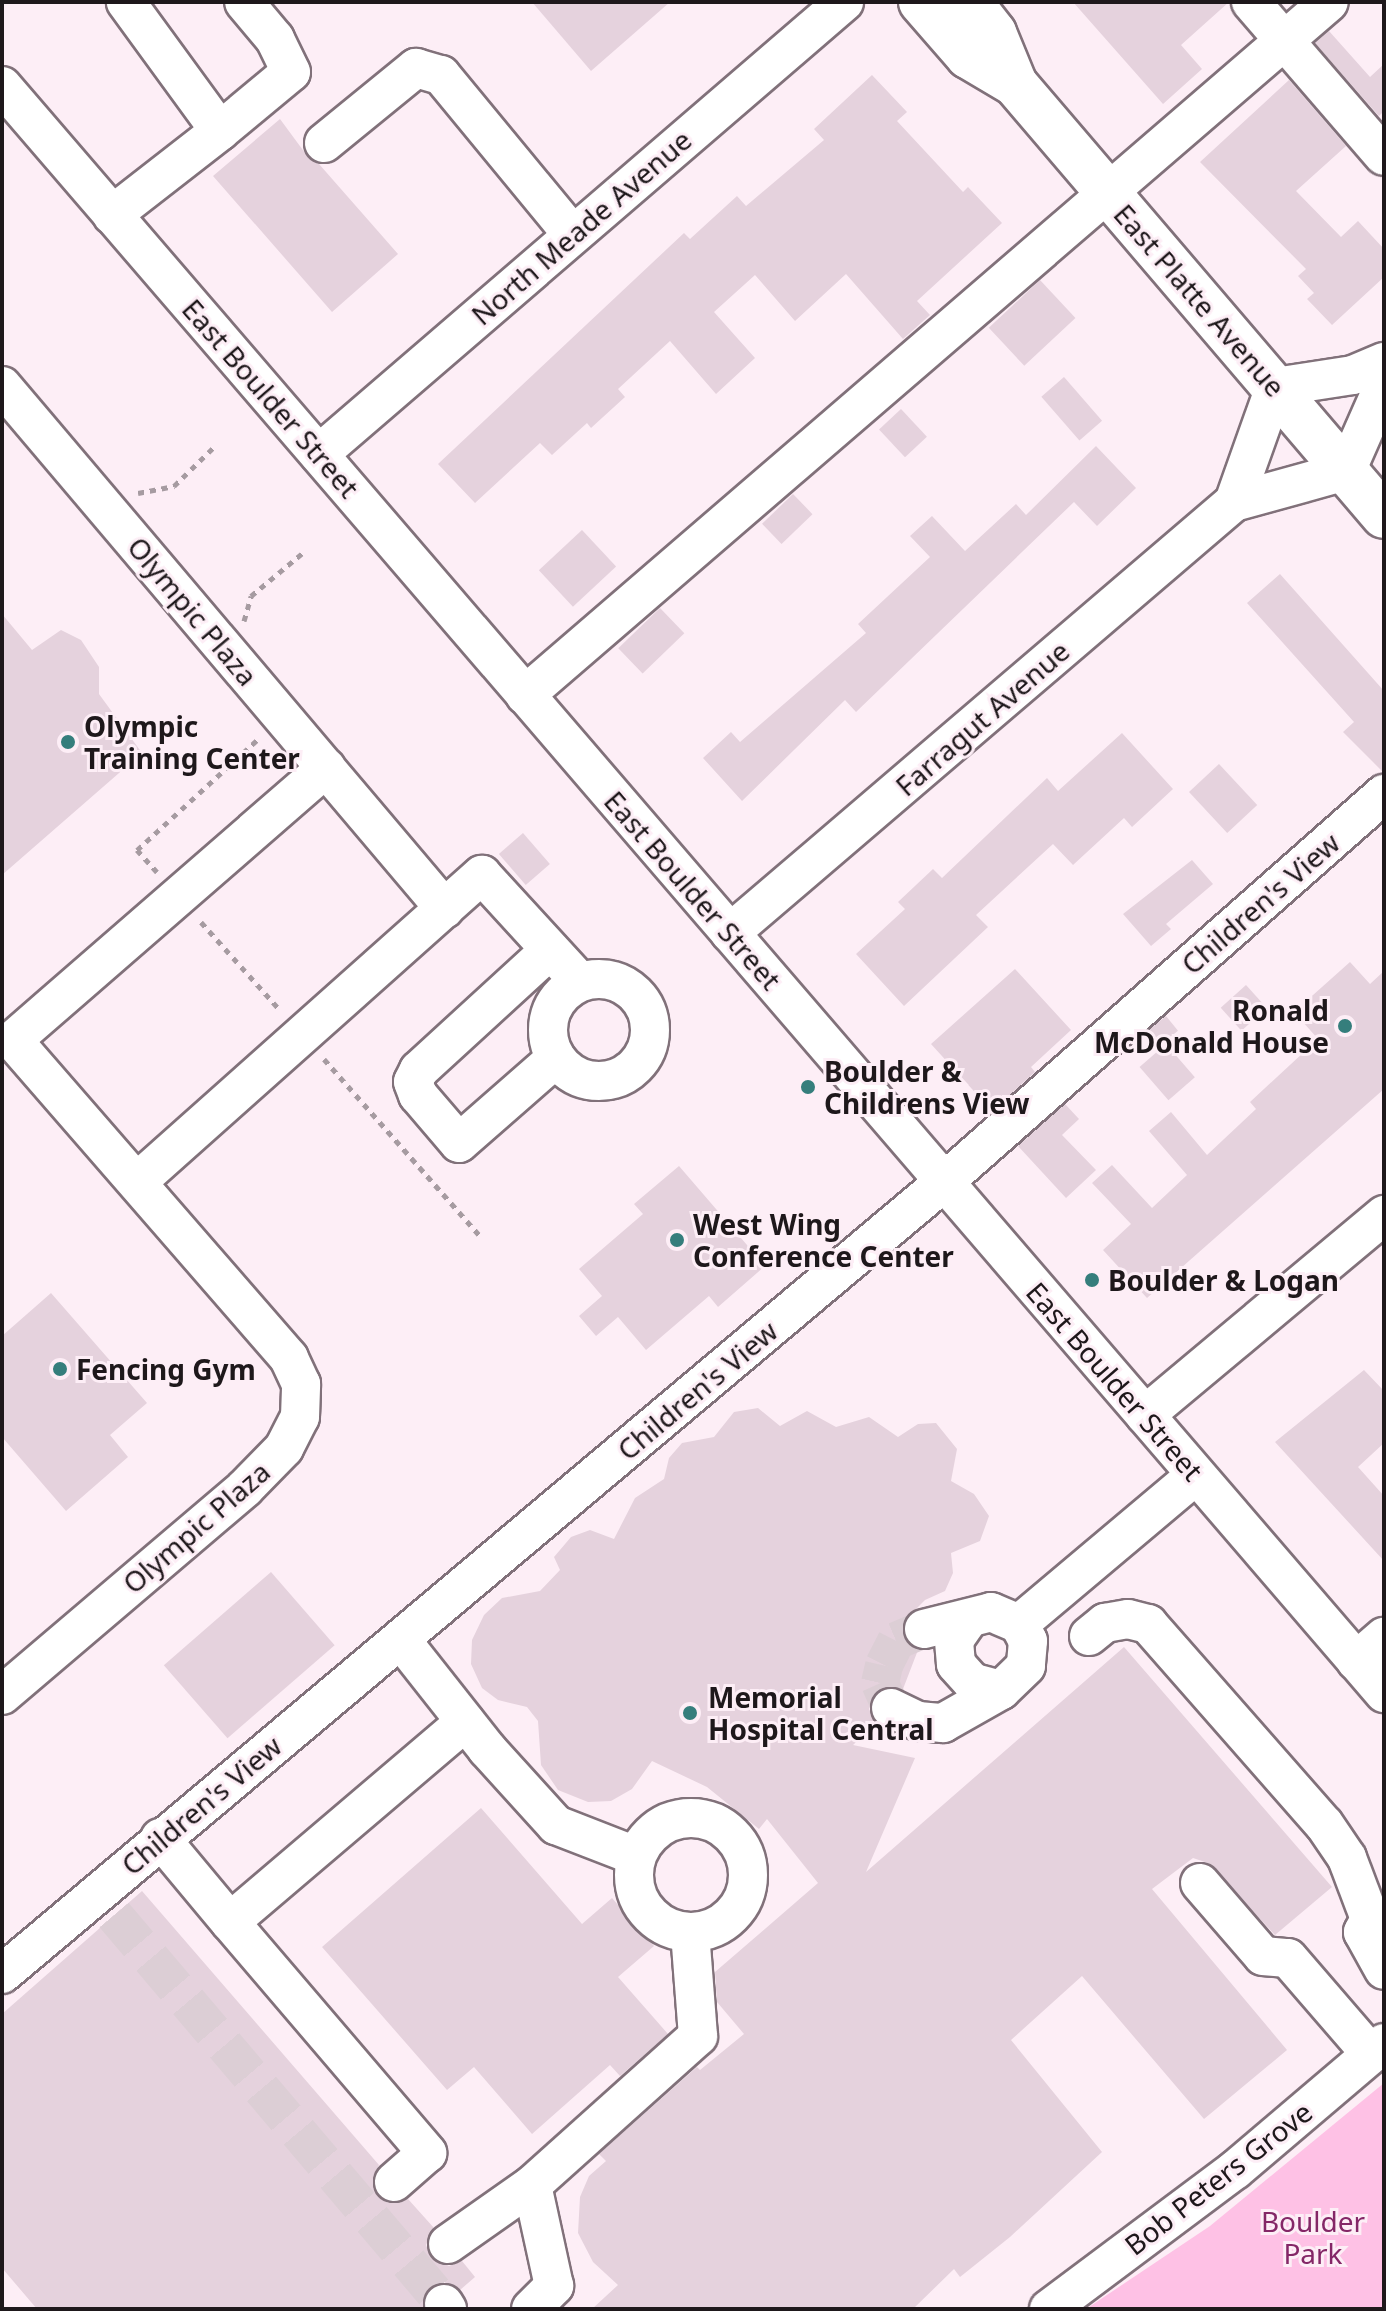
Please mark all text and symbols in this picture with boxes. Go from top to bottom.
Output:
street label: North Meade Avenue [464,122,698,332]
street label: East Platte Avenue [1107,197,1293,403]
street label: East Boulder Street [176,292,366,504]
street label: Olympic Plaza [121,530,265,692]
street label: Farragut Avenue [888,634,1076,802]
place label: Olympic Training Center [84,709,300,775]
marker: Olympic Training Center [59,733,77,751]
street label: East Boulder Street [598,784,788,996]
street label: Children's View [1174,825,1346,981]
place label: Ronald McDonald House [1094,993,1329,1059]
marker: Ronald McDonald House [1336,1017,1354,1035]
place label: Boulder & Childrens View [824,1054,1029,1120]
marker: Boulder & Childrens View [799,1078,817,1096]
place label: West Wing Conference Center [693,1207,954,1273]
marker: West Wing Conference Center [668,1231,686,1249]
place label: Boulder & Logan [1108,1263,1339,1297]
marker: Boulder & Logan [1083,1271,1101,1289]
street label: East Boulder Street [1020,1275,1210,1487]
street label: Children's View [610,1314,784,1466]
place label: Fencing Gym [76,1352,256,1386]
marker: Fencing Gym [51,1360,69,1378]
street label: Olympic Plaza [116,1454,276,1600]
place label: Memorial Hospital Central [708,1680,934,1746]
marker: Memorial Hospital Central [679,1702,701,1724]
street label: Children's View [114,1729,288,1881]
street label: Bob Peters Grove [1118,2094,1318,2262]
park label: Boulder Park [1261,2204,1365,2270]

